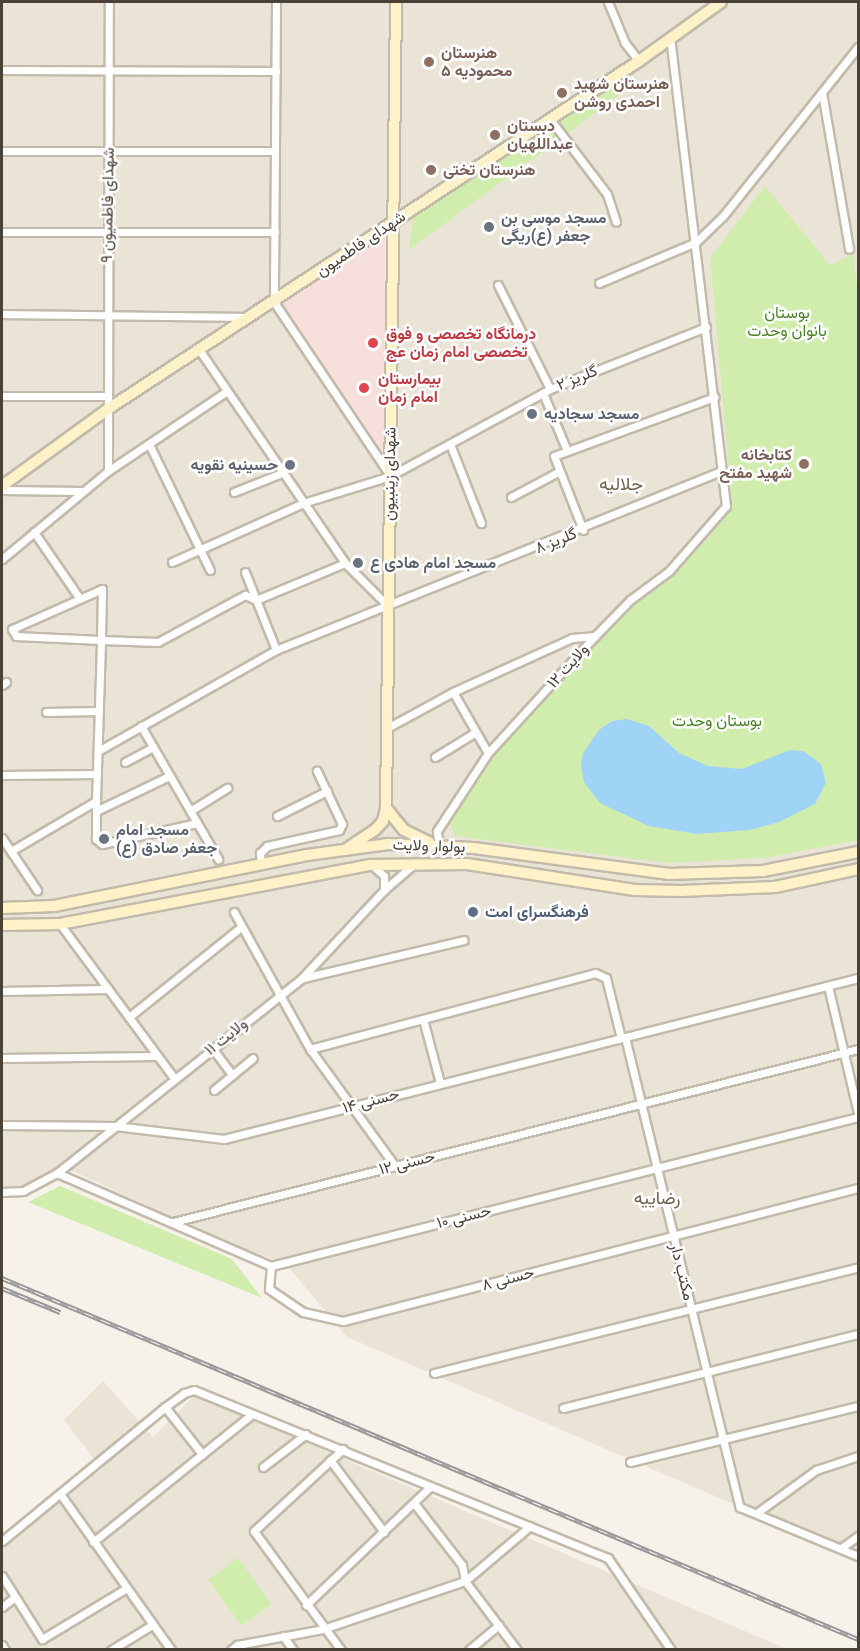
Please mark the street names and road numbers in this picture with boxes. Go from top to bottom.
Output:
street label: شهدای فاطمیون ۹ [97,147,119,263]
street label: شهدای فاطمیون [313,207,409,281]
street label: گلریز ۲ [554,361,600,395]
street label: شهدای زینبیون [380,427,400,521]
street label: گلریز ۸ [532,524,580,558]
street label: ولایت ۱۲ [543,640,593,692]
street label: بولوار ولایت [392,835,466,857]
street label: ولایت ۱۱ [201,1014,251,1060]
street label: حسنی ۱۴ [341,1084,401,1118]
street label: حسنی ۱۲ [377,1147,437,1179]
street label: حسنی ۱۰ [435,1201,493,1233]
street label: مکتب دار [666,1241,698,1303]
street label: حسنی ۸ [480,1263,536,1295]

